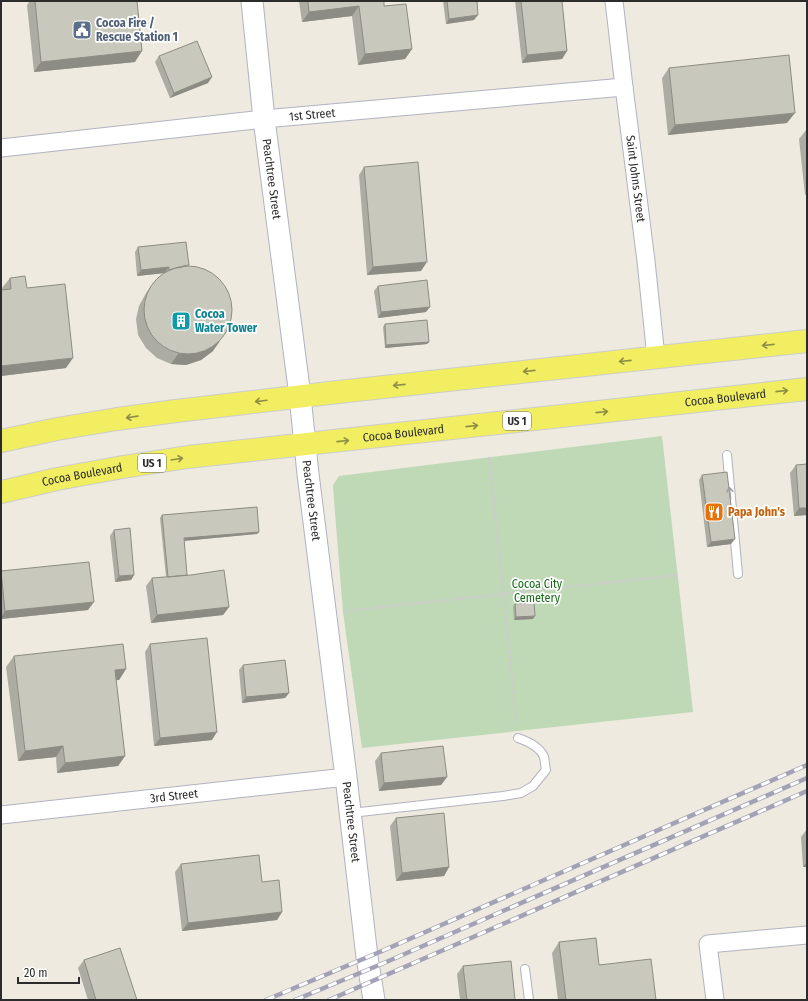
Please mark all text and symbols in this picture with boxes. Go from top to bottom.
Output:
place label: Cocoa Fire / Rescue Station 1 [96,16,178,44]
public building icon: Cocoa Fire / Rescue Station 1 [71,19,93,41]
street label: 1st Street [289,106,336,124]
street label: Saint Johns Street [623,134,648,223]
street label: Peachtree Street [260,138,284,220]
place label: Cocoa Water Tower [195,307,258,335]
building icon: Cocoa Water Tower [170,310,192,332]
one-way arrow [762,341,775,349]
one-way arrow [619,357,632,364]
one-way arrow [523,367,536,375]
one-way arrow [393,382,406,389]
street label: Cocoa Boulevard [684,387,767,409]
one-way arrow [775,388,788,395]
one-way arrow [255,397,268,405]
one-way arrow [595,408,608,416]
road number: US 1 [503,412,531,430]
one-way arrow [126,413,139,421]
street label: Cocoa Boulevard [362,422,445,445]
one-way arrow [465,422,478,430]
one-way arrow [336,437,349,444]
road number: US 1 [138,454,166,472]
one-way arrow [170,455,183,463]
street label: Peachtree Street [300,459,323,542]
street label: Cocoa Boulevard [41,460,123,489]
one-way arrow [727,487,734,500]
restaurant icon: Papa John's [703,501,725,523]
place label: Papa John's [728,505,786,519]
park label: Cocoa City Cemetery [512,577,563,605]
street label: Peachtree Street [340,781,363,863]
street label: 3rd Street [149,786,199,806]
scale bar [18,959,79,985]
text: 20 m [24,966,48,980]

